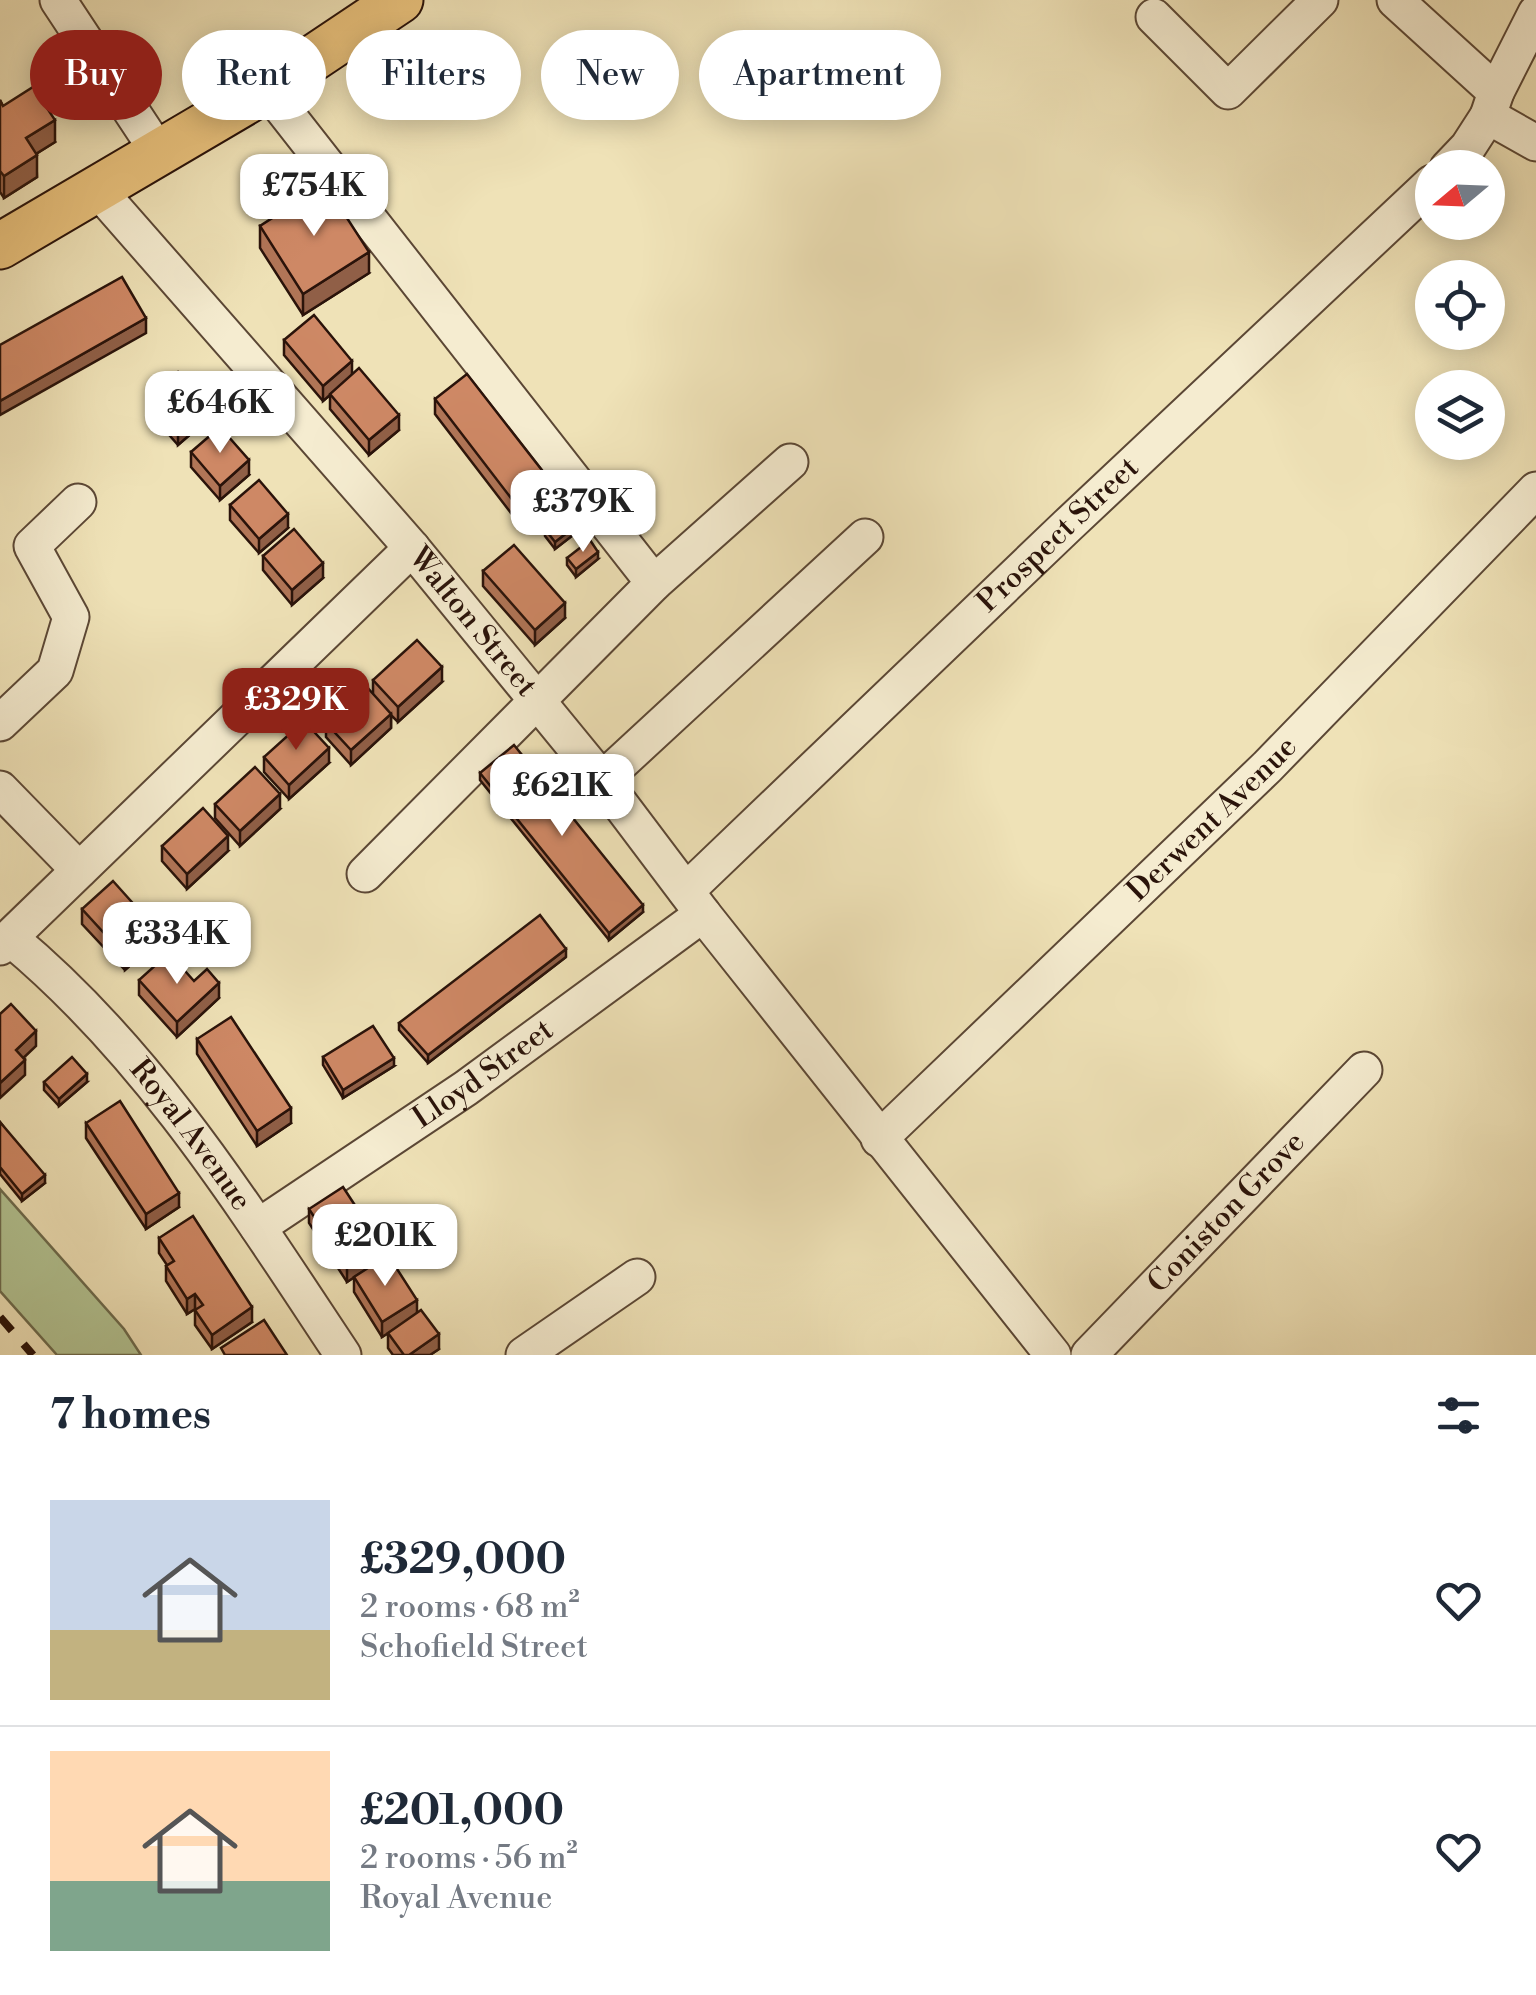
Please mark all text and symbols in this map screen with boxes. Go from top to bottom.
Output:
chip: Buy [30,30,162,120]
chip: Rent [182,30,326,120]
chip: Filters [346,30,521,120]
chip: New [541,30,679,120]
chip: Apartment [699,30,941,120]
north arrow [1415,150,1505,240]
map controls [1415,150,1505,460]
pin: £754K [244,154,384,239]
text: £754K [262,166,366,206]
button: locate [1415,260,1505,350]
button: layers [1415,370,1505,460]
pin: £646K [150,371,290,456]
text: £646K [167,383,273,423]
street label: Prospect Street [969,449,1147,621]
pin: £379K [513,470,653,555]
text: £379K [533,482,633,522]
street label: Walton Street [400,539,545,705]
pin: £329K [226,668,366,753]
text: £329K [244,680,348,720]
street label: Derwent Avenue [1119,728,1305,910]
pin: £621K [492,754,632,839]
text: £621K [512,766,612,806]
pin: £334K [107,902,247,987]
text: £334K [125,914,229,954]
street label: Lloyd Street [405,1011,561,1137]
street label: Royal Avenue [121,1051,260,1218]
street label: Coniston Grove [1140,1124,1313,1301]
pin: £201K [315,1204,455,1289]
text: £201K [334,1216,436,1256]
icon: filters [1431,1388,1486,1443]
text: 7 homes [50,1389,211,1442]
text: £329,000 [360,1534,566,1587]
icon: home [130,1540,250,1660]
icon: heart [1431,1573,1486,1628]
text: 2 rooms · 68 m² [360,1587,580,1627]
text: Schofield Street [360,1627,588,1667]
text: £201,000 [360,1785,564,1838]
icon: home [130,1791,250,1911]
icon: heart [1431,1824,1486,1879]
text: 2 rooms · 56 m² [360,1838,578,1878]
text: Royal Avenue [360,1878,552,1918]

